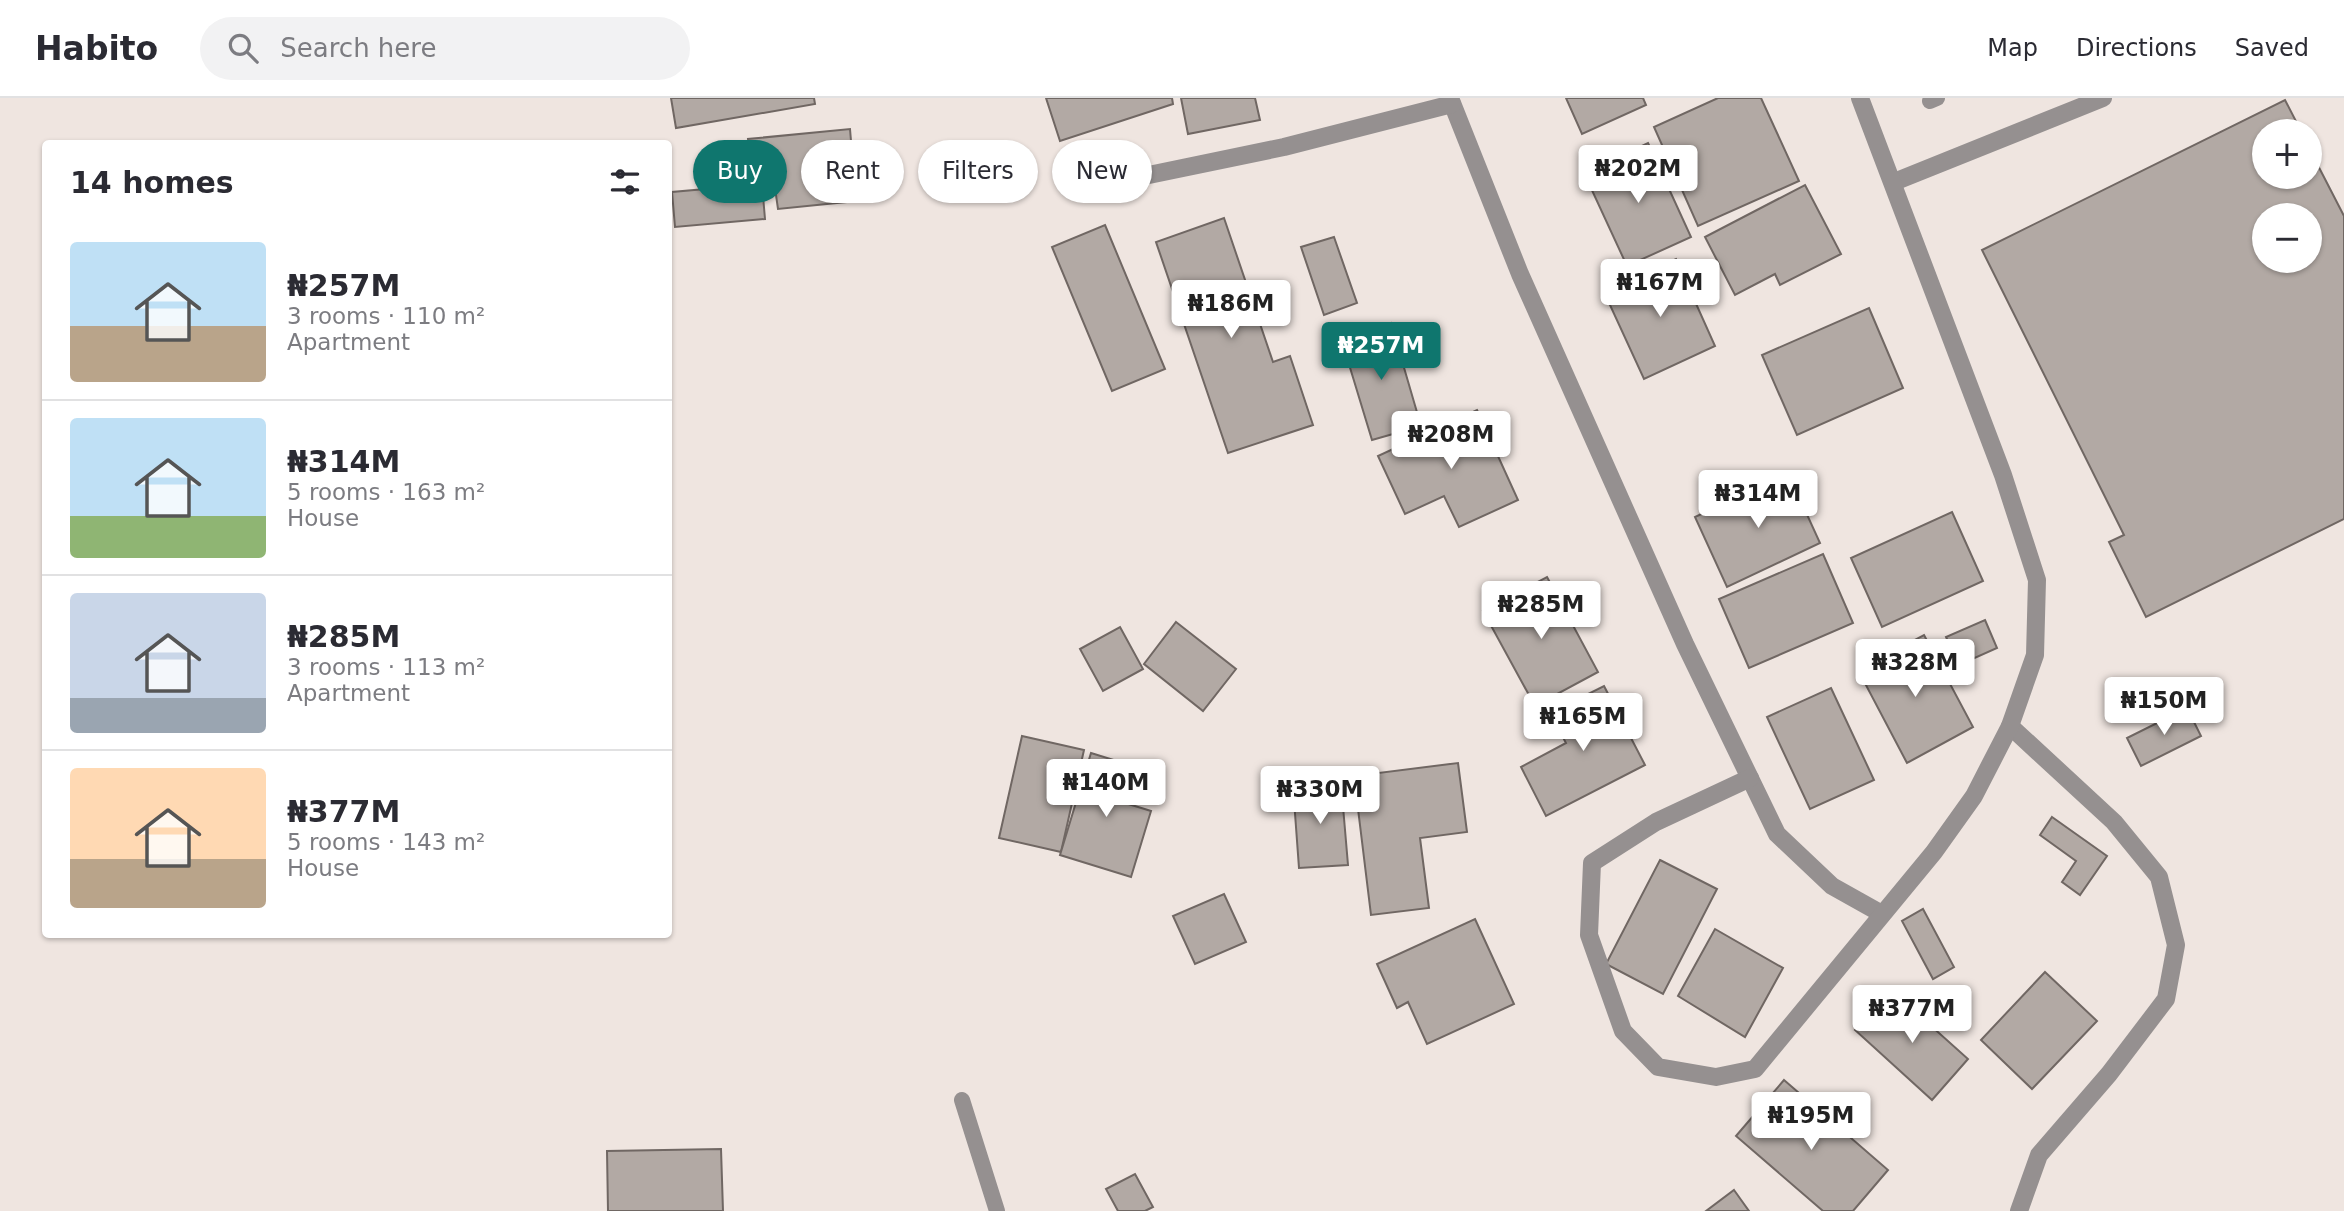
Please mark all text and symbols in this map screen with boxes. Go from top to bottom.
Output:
search box [200,17,690,80]
text: Habito [35,29,158,68]
icon: search [224,29,262,67]
text: Search here [280,33,436,63]
text: Map [1987,34,2038,62]
text: Directions [2076,34,2197,62]
text: Saved [2235,34,2309,62]
map controls [2252,119,2322,273]
button: + [2252,119,2322,189]
chip: Buy [693,140,787,203]
chip: Rent [801,140,904,203]
chip: Filters [918,140,1038,203]
chip: New [1052,140,1152,203]
pin: ₦202M [1589,146,1687,205]
text: ₦202M [1595,155,1681,181]
icon: filters [606,163,644,201]
text: 14 homes [70,165,234,200]
button: − [2252,203,2322,273]
pin: ₦167M [1611,260,1709,319]
text: ₦257M [287,268,400,303]
text: ₦167M [1617,269,1703,295]
icon: home [126,270,210,354]
pin: ₦186M [1182,280,1280,340]
text: ₦186M [1188,290,1274,316]
text: 3 rooms · 110 m² [287,303,485,329]
pin: ₦257M [1332,322,1430,382]
text: Apartment [287,329,410,355]
text: ₦257M [1338,332,1424,358]
pin: ₦208M [1402,412,1500,471]
text: ₦208M [1408,421,1494,447]
text: ₦314M [287,444,400,479]
icon: home [126,446,210,530]
pin: ₦314M [1709,470,1807,530]
text: 5 rooms · 163 m² [287,479,485,505]
text: ₦314M [1715,480,1801,506]
text: House [287,505,359,531]
pin: ₦285M [1492,582,1590,641]
text: ₦285M [1498,591,1584,617]
text: ₦285M [287,619,400,654]
icon: home [126,621,210,705]
pin: ₦328M [1866,640,1964,699]
text: ₦328M [1872,649,1958,675]
text: 3 rooms · 113 m² [287,654,485,680]
pin: ₦150M [2115,678,2213,737]
text: Apartment [287,680,410,706]
text: ₦150M [2121,687,2207,713]
pin: ₦165M [1534,694,1632,753]
text: ₦165M [1540,703,1626,729]
pin: ₦140M [1057,760,1155,819]
pin: ₦330M [1271,766,1369,826]
text: ₦140M [1063,769,1149,795]
text: ₦330M [1277,776,1363,802]
text: ₦377M [287,794,400,829]
icon: home [126,796,210,880]
text: 5 rooms · 143 m² [287,829,485,855]
text: House [287,855,359,881]
pin: ₦377M [1863,986,1961,1045]
text: ₦377M [1869,995,1955,1021]
pin: ₦195M [1762,1093,1860,1152]
text: ₦195M [1768,1102,1854,1128]

